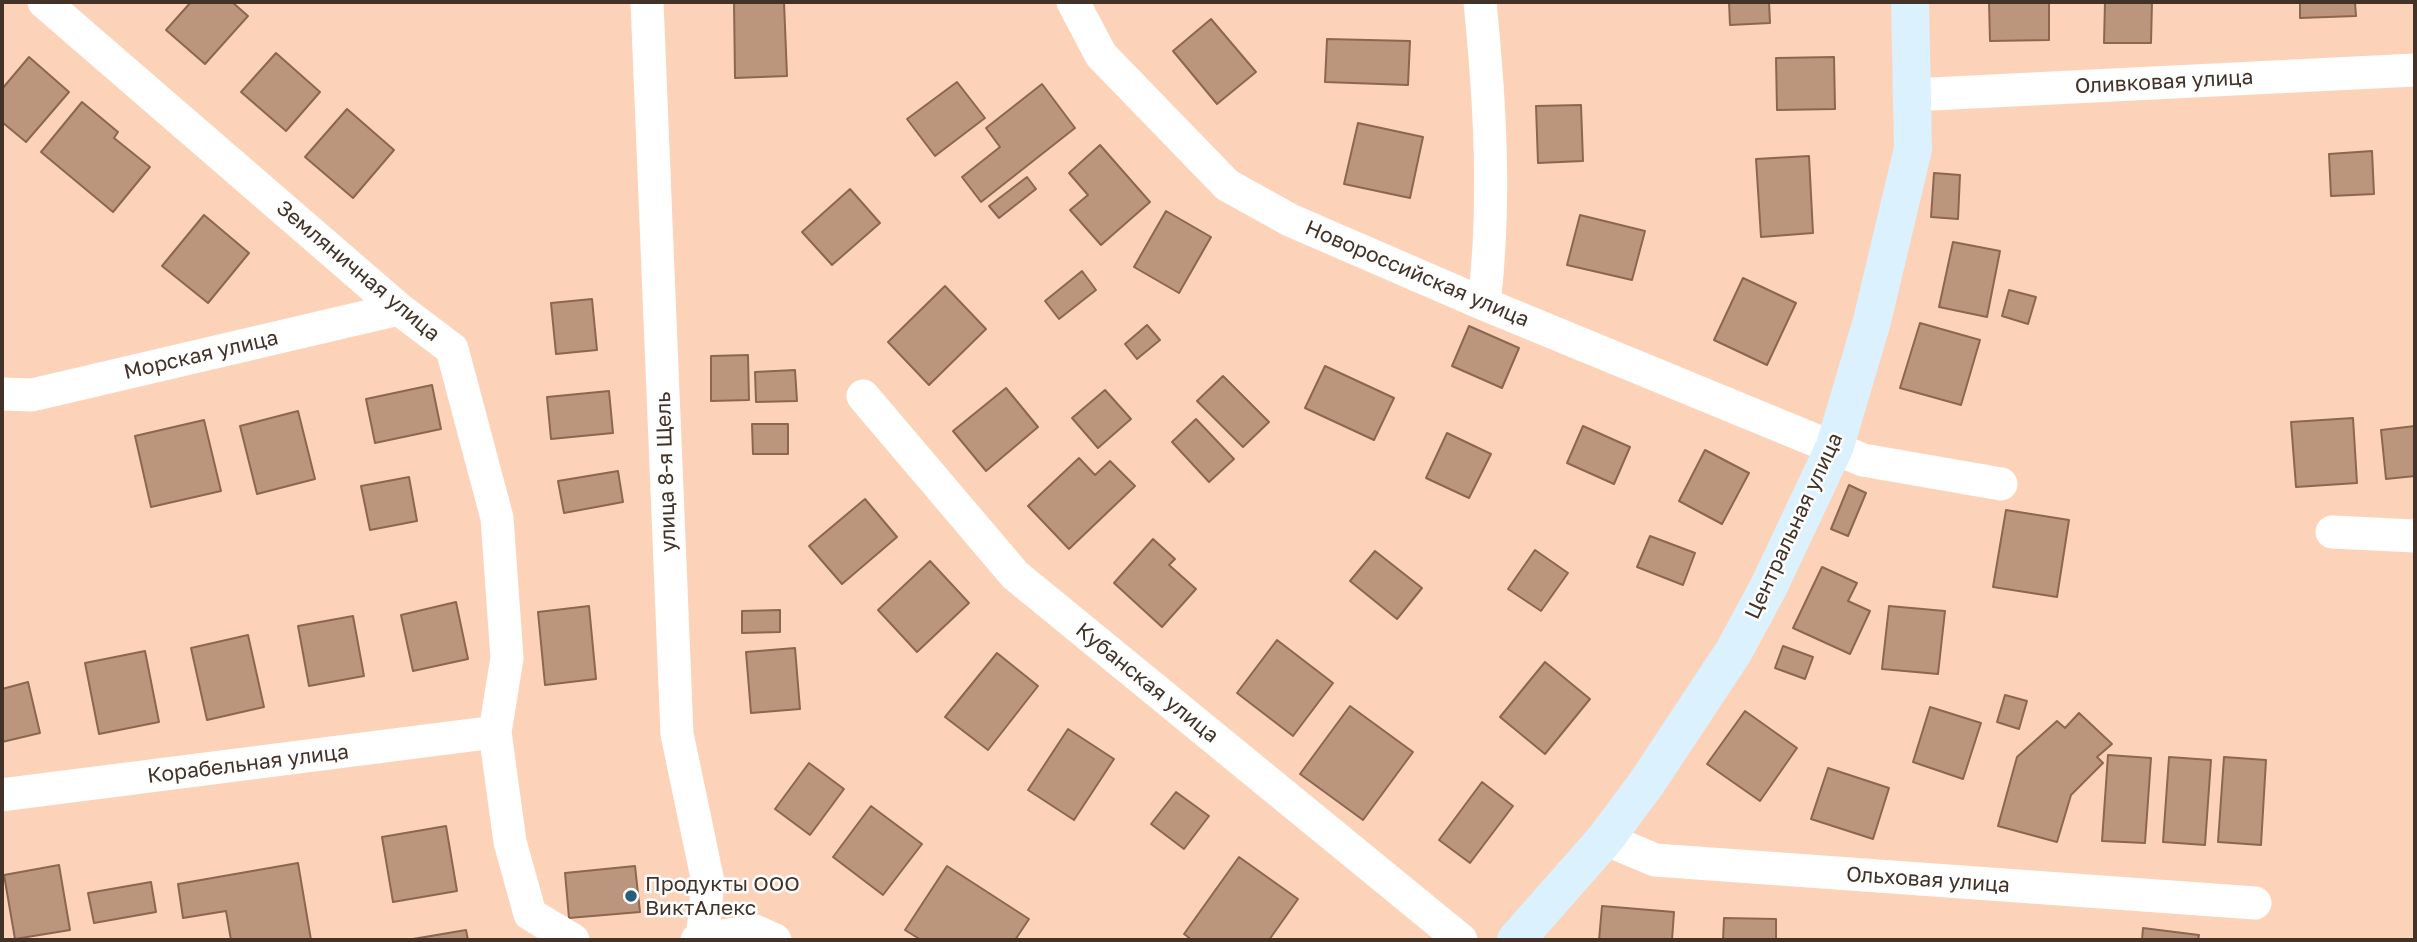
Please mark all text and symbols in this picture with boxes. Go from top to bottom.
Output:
street label: Оливковая улица [2074,65,2254,99]
street label: Земляничная улица [271,195,445,347]
street label: Новороссийская улица [1301,215,1533,333]
street label: Морская улица [121,325,281,385]
street label: улица 8-я Щель [651,391,681,553]
street label: Центральная улица [1740,429,1848,623]
street label: Кубанская улица [1070,618,1224,748]
street label: Корабельная улица [146,739,350,789]
street label: Ольховая улица [1845,862,2011,898]
place label: Продукты ООО ВиктАлекс [645,871,800,921]
marker: Продукты ООО ВиктАлекс [623,888,639,904]

